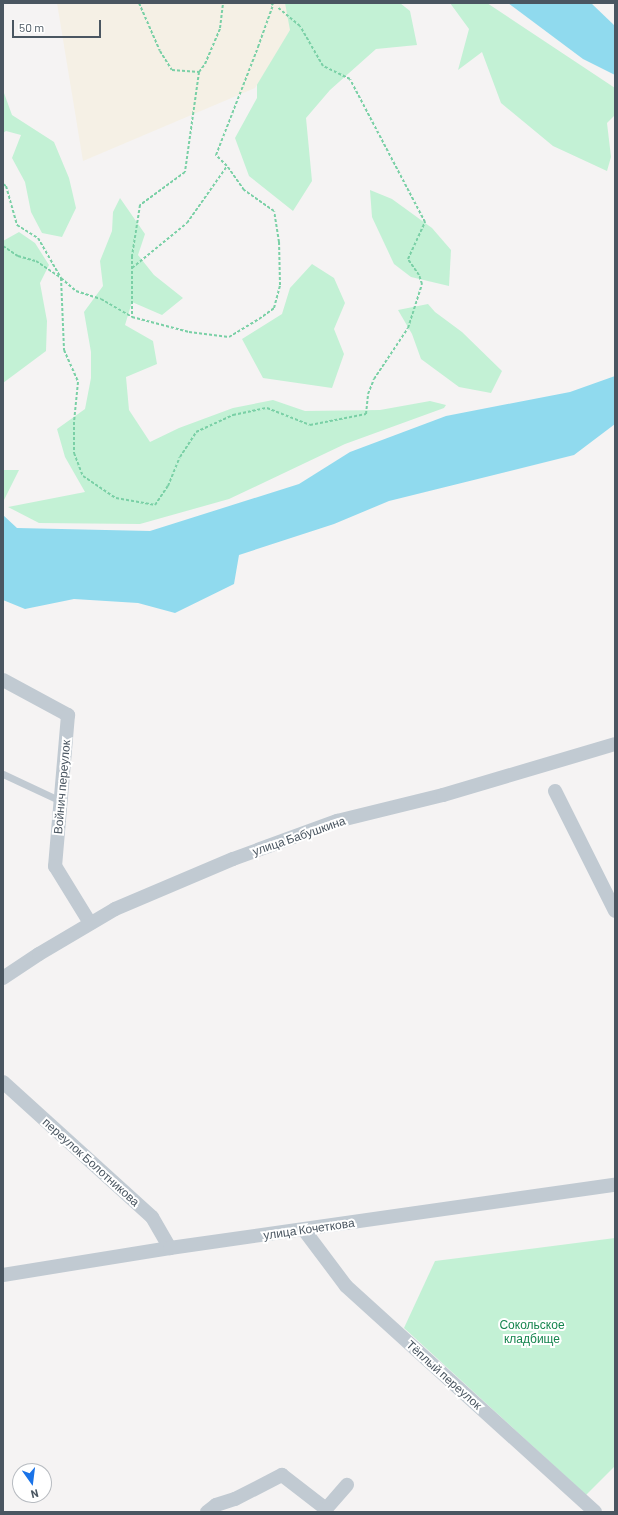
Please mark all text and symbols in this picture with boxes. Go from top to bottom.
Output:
scale bar [14,12,103,38]
text: 50 m [19,20,44,34]
street label: Войнич переулок [51,739,73,835]
street label: улица Бабушкина [251,813,347,859]
street label: переулок Болотникова [40,1115,142,1209]
street label: улица Кочеткова [263,1215,355,1243]
park label: Сокольское кладбище [499,1318,565,1346]
street label: Тёплый переулок [403,1337,485,1413]
north arrow [12,1463,52,1503]
text: N [30,1487,40,1501]

